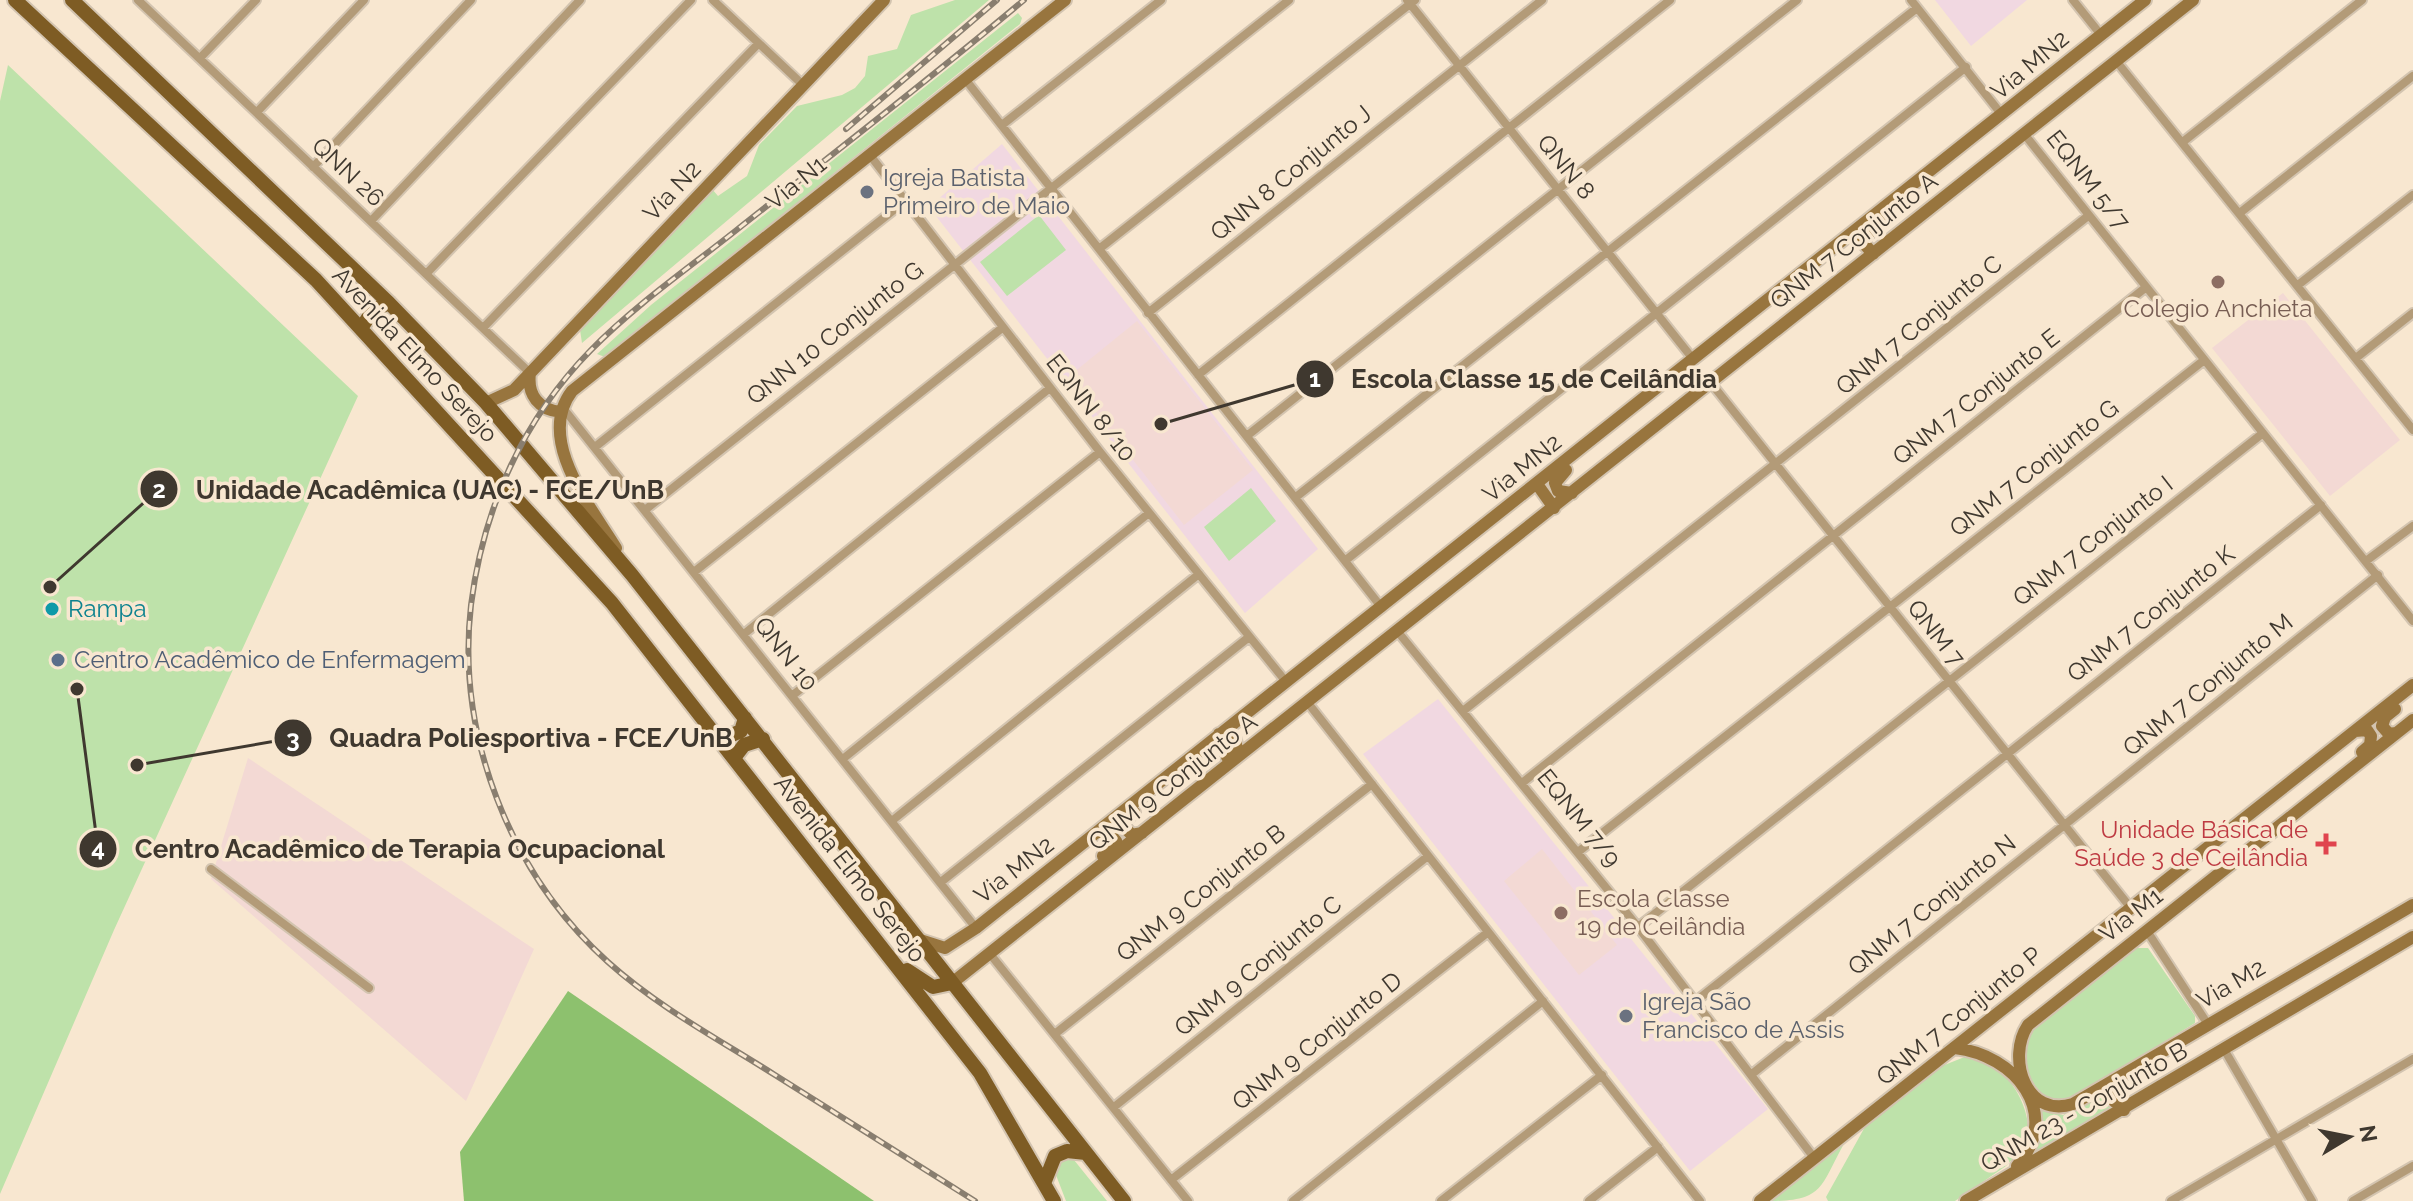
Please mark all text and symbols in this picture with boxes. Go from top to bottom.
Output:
street label: Via MN2 [1985,24,2075,106]
street label: QNN 8 Conjunto J [1204,99,1377,246]
street label: EQNM 5/7 [2041,124,2136,235]
street label: QNN 8 [1531,128,1601,205]
street label: QNN 26 [306,131,390,212]
street label: Via N1 [760,149,832,216]
street label: Via N2 [637,155,707,227]
place label: Igreja Batista Primeiro de Maio [883,163,1070,220]
street label: QNM 7 Conjunto A [1764,166,1943,315]
marker: Igreja Batista Primeiro de Maio [858,183,876,201]
street label: QNM 7 Conjunto C [1830,249,2008,401]
street label: QNN 10 Conjunto G [741,255,929,410]
street label: Avenida Elmo Serejo [327,261,504,448]
marker: Colegio Anchieta [2209,273,2227,291]
place label: Colegio Anchieta [2124,294,2312,323]
street label: QNM 7 Conjunto E [1886,322,2065,471]
street label: EQNN 8/10 [1040,348,1142,467]
callout: Escola Classe 15 de Ceilândia [1295,354,1733,404]
text: 1 [1309,364,1321,393]
text: Escola Classe 15 de Ceilândia [1351,364,1717,394]
street label: QNM 7 Conjunto G [1943,393,2124,543]
street label: Via MN2 [1476,427,1567,508]
callout: Unidade Acadêmica (UAC) - FCE/UnB [139,464,680,514]
street label: QNM 7 Conjunto I [2007,469,2178,612]
text: 2 [152,475,166,504]
text: Unidade Acadêmica (UAC) - FCE/UnB [196,475,664,505]
street label: QNM 7 Conjunto K [2061,539,2241,688]
place label: Rampa [68,594,147,623]
street label: QNM 7 [1901,594,1971,672]
marker: Rampa [43,600,61,618]
street label: QNM 7 Conjunto M [2117,607,2298,762]
street label: QNN 10 [748,611,824,697]
place label: Centro Acadêmico de Enfermagem [74,645,466,674]
marker: Centro Acadêmico de Enfermagem [49,651,67,669]
street label: QNM 9 Conjunto A [1083,707,1263,856]
callout: Quadra Poliesportiva - FCE/UnB [273,713,748,763]
text: Quadra Poliesportiva - FCE/UnB [329,723,733,753]
text: 3 [286,724,300,753]
street label: EQNM 7/9 [1531,763,1628,872]
street label: Avenida Elmo Serejo [768,769,932,968]
place label: Unidade Básica de Saúde 3 de Ceilândia [2074,815,2308,872]
street label: QNM 9 Conjunto B [1110,818,1291,968]
callout: Centro Acadêmico de Terapia Ocupacional [78,824,682,874]
street label: QNM 7 Conjunto N [1842,828,2022,981]
street label: Via MN2 [968,830,1059,910]
marker: Unidade Básica de Saúde 3 de Ceilândia [2315,833,2337,855]
text: 4 [91,834,105,863]
text: Centro Acadêmico de Terapia Ocupacional [135,834,666,864]
street label: Via M1 [2093,881,2168,948]
place label: Escola Classe 19 de Ceilândia [1577,884,1745,941]
street label: QNM 9 Conjunto C [1168,889,1347,1042]
marker: Escola Classe 19 de Ceilândia [1552,904,1570,922]
street label: QNM 7 Conjunto P [1870,940,2047,1091]
street label: Via M2 [2191,952,2270,1015]
street label: QNM 9 Conjunto D [1226,965,1407,1116]
place label: Igreja São Francisco de Assis [1642,987,1845,1044]
marker: Igreja São Francisco de Assis [1617,1007,1635,1025]
street label: QNM 23 - Conjunto B [1975,1036,2192,1178]
north arrow [2309,1097,2389,1177]
text: N [2354,1123,2383,1144]

